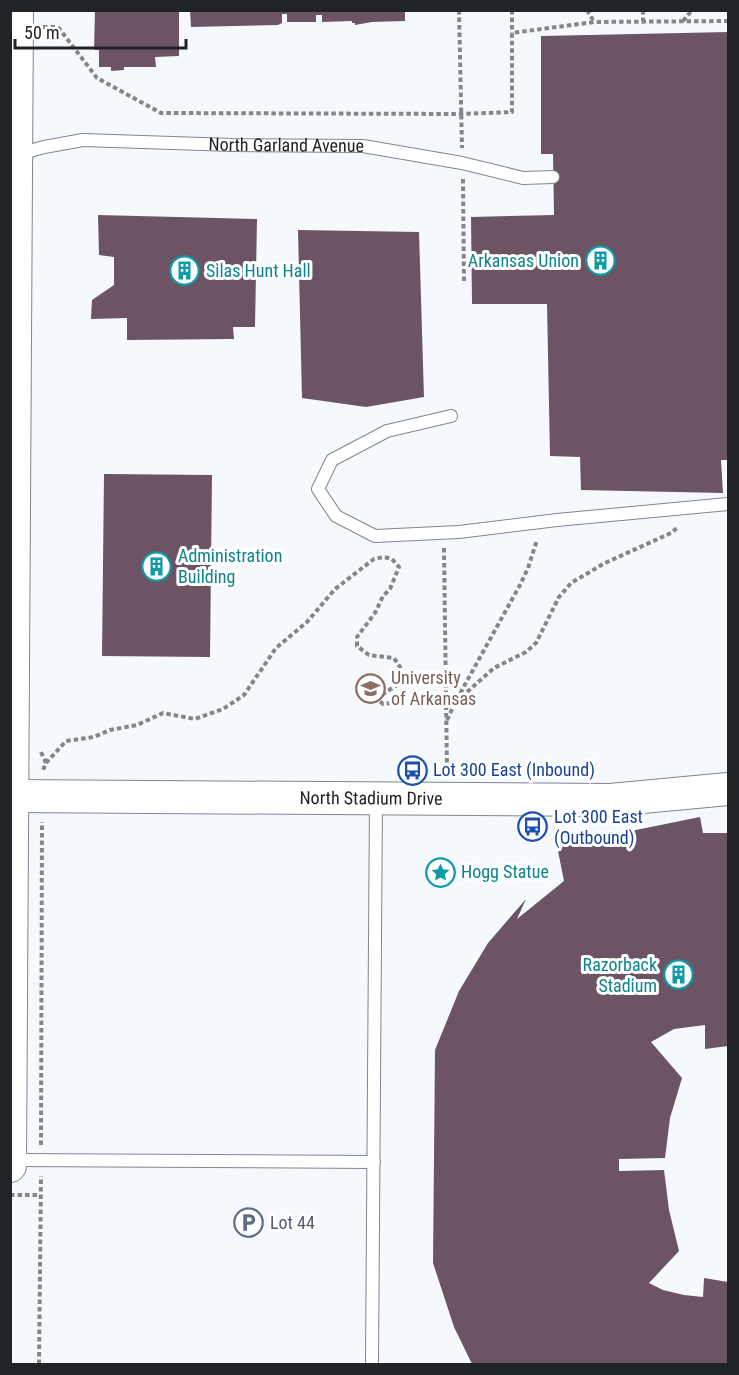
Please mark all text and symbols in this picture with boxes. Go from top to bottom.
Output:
scale bar [15,12,186,50]
text: 50 m [24,22,59,43]
street label: North Garland Avenue [208,133,364,156]
building icon: Arkansas Union [584,245,616,277]
place label: Arkansas Union [468,250,579,271]
building icon: Silas Hunt Hall [169,255,201,287]
place label: Silas Hunt Hall [206,260,311,281]
place label: Administration Building [178,545,282,587]
building icon: Administration Building [141,550,173,582]
place label: University of Arkansas [391,667,476,709]
school or university icon: University of Arkansas [354,672,386,704]
bus stop icon: Lot 300 East (Inbound) [396,754,428,786]
place label: Lot 300 East (Inbound) [433,759,595,781]
street label: North Stadium Drive [299,787,443,809]
place label: Lot 300 East (Outbound) [554,806,643,849]
bus stop icon: Lot 300 East (Outbound) [517,811,549,843]
place icon: Hogg Statue [424,856,456,888]
place label: Hogg Statue [461,861,549,882]
place label: Razorback Stadium [583,954,657,996]
building icon: Razorback Stadium [662,959,694,991]
parking icon: Lot 44 [233,1207,265,1239]
place label: Lot 44 [270,1212,315,1233]

